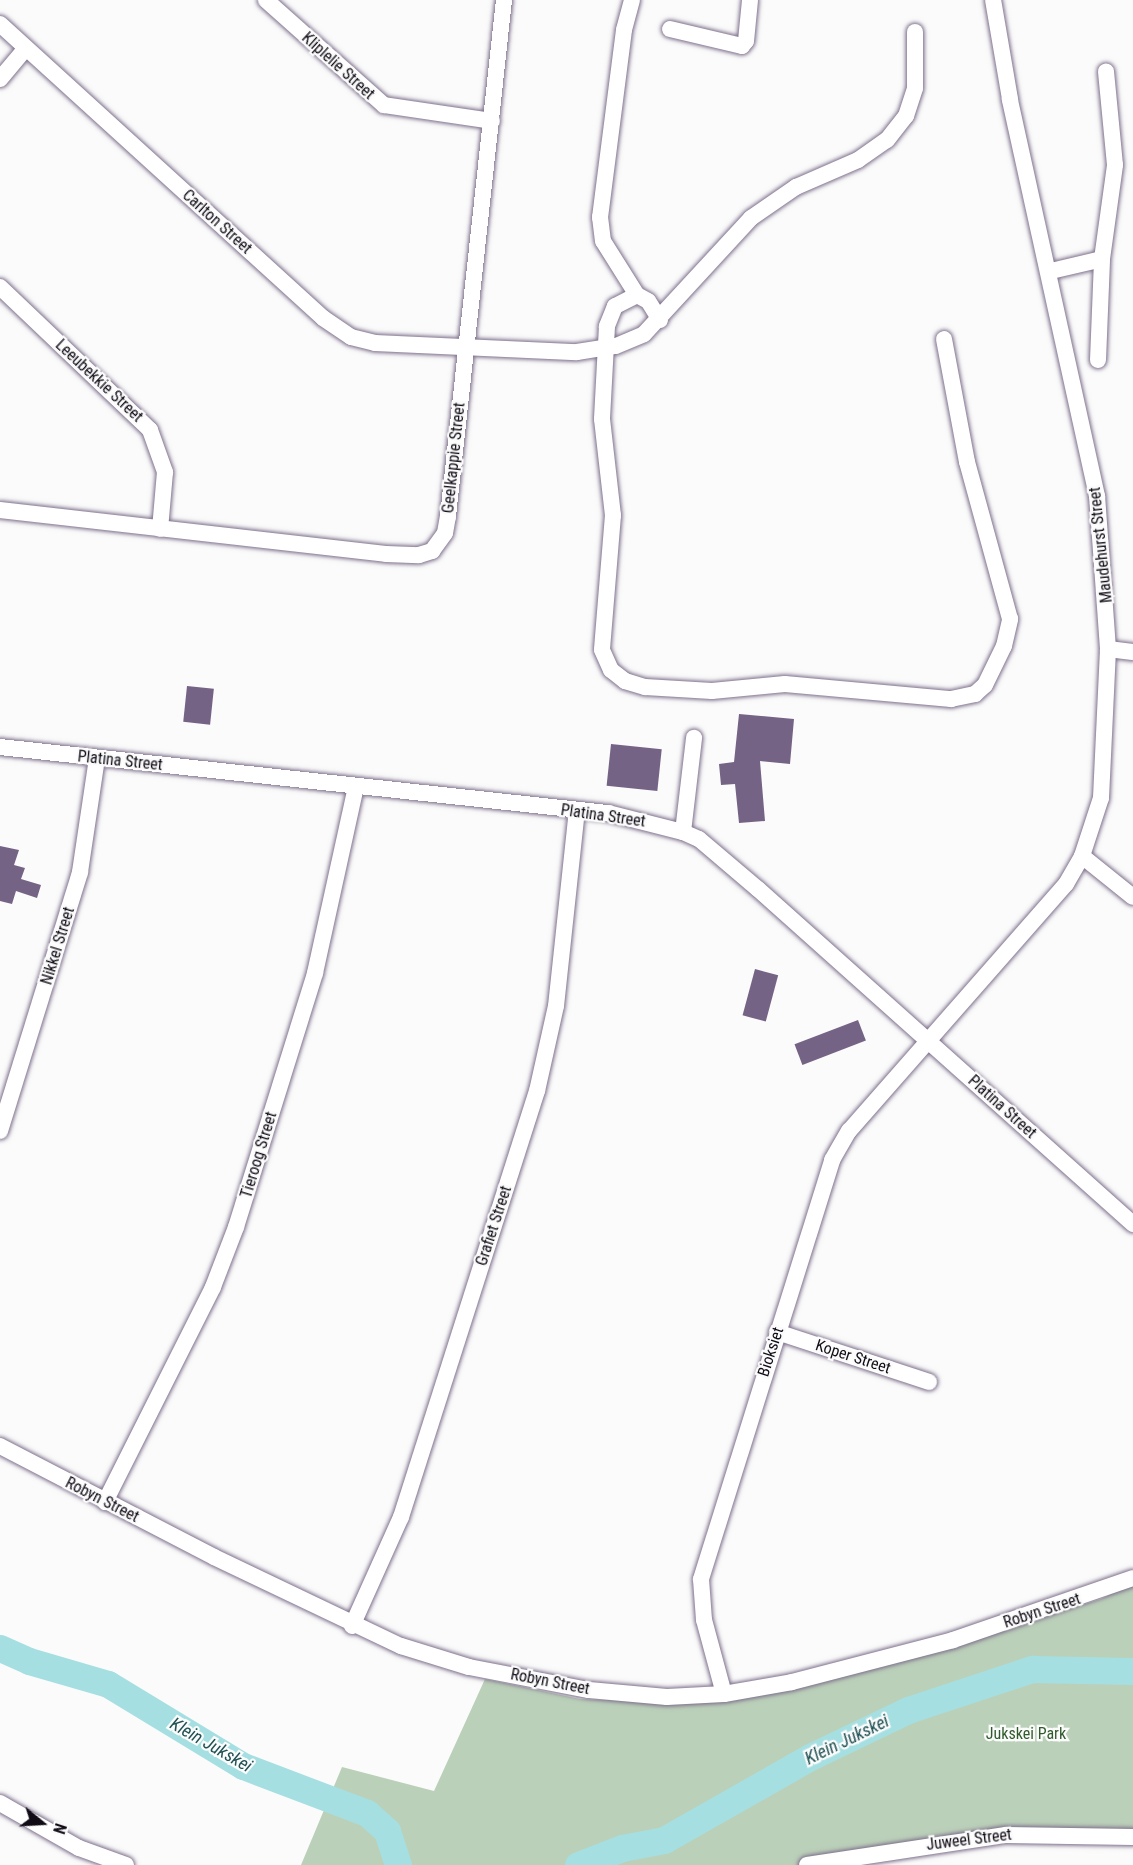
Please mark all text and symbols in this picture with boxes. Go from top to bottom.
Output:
street label: Kliplelie Street [298,28,378,104]
street label: Carlton Street [178,186,256,258]
street label: Leeubekkie Street [51,336,147,426]
street label: Geelkappie Street [439,402,469,514]
street label: Maudehurst Street [1085,486,1117,604]
street label: Platina Street [77,747,163,775]
street label: Platina Street [559,801,647,831]
street label: Nikkel Street [37,905,79,987]
street label: Platina Street [964,1071,1040,1143]
street label: Tieroog Street [237,1109,281,1201]
street label: Grafiet Street [472,1184,516,1268]
street label: Bioksiet [754,1325,788,1379]
street label: Koper Street [813,1336,893,1378]
street label: Robyn Street [62,1473,142,1527]
street label: Robyn Street [1001,1590,1083,1632]
street label: Robyn Street [509,1665,591,1699]
water label: Klein Jukskei [801,1710,893,1770]
water label: Klein Jukskei [166,1713,256,1777]
park label: Jukskei Park [986,1724,1066,1744]
north arrow [12,1793,72,1853]
text: N [49,1821,70,1836]
street label: Juweel Street [925,1825,1013,1855]

